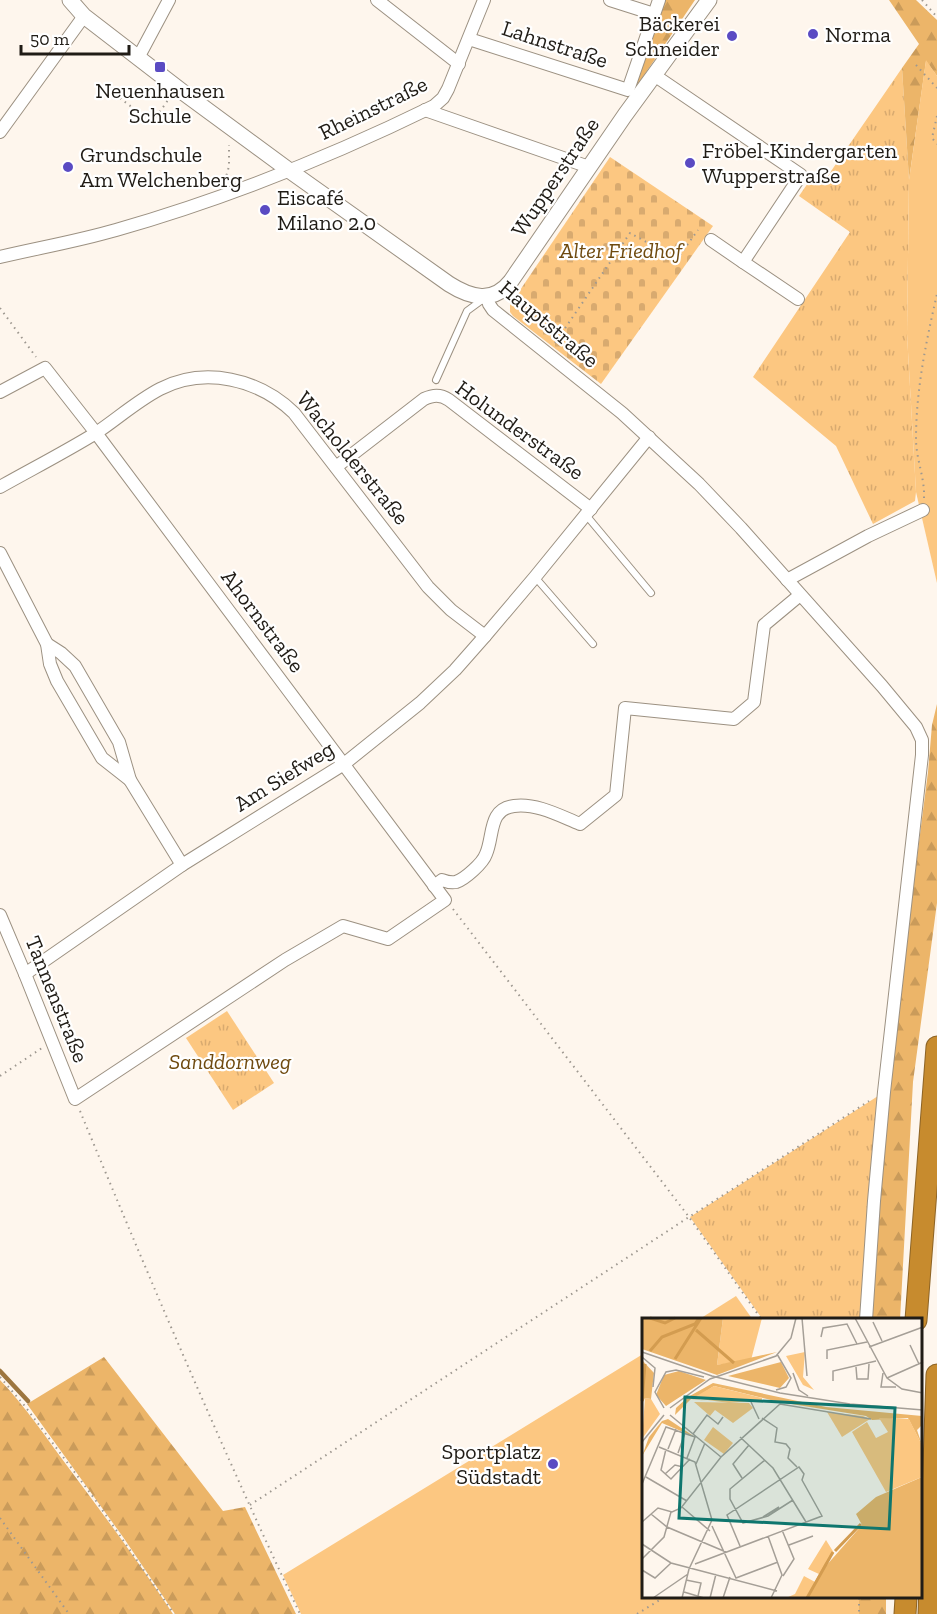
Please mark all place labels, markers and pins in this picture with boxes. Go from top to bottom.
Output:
place label: Bäckerei Schneider [625,10,720,62]
place label: Norma [825,21,891,48]
marker: Norma [806,27,820,41]
marker: Bäckerei Schneider [725,29,739,43]
marker: Neuenhausen Schule [153,60,167,74]
place label: Neuenhausen Schule [95,77,225,129]
place label: Fröbel-Kindergarten Wupperstraße [702,137,897,189]
place label: Grundschule Am Welchenberg [80,141,242,193]
marker: Fröbel-Kindergarten Wupperstraße [683,156,697,170]
marker: Grundschule Am Welchenberg [61,160,75,174]
place label: Eiscafé Milano 2.0 [277,184,376,236]
marker: Eiscafé Milano 2.0 [258,203,272,217]
place label: Sportplatz Südstadt [442,1438,542,1490]
marker: Sportplatz Südstadt [546,1457,560,1471]

